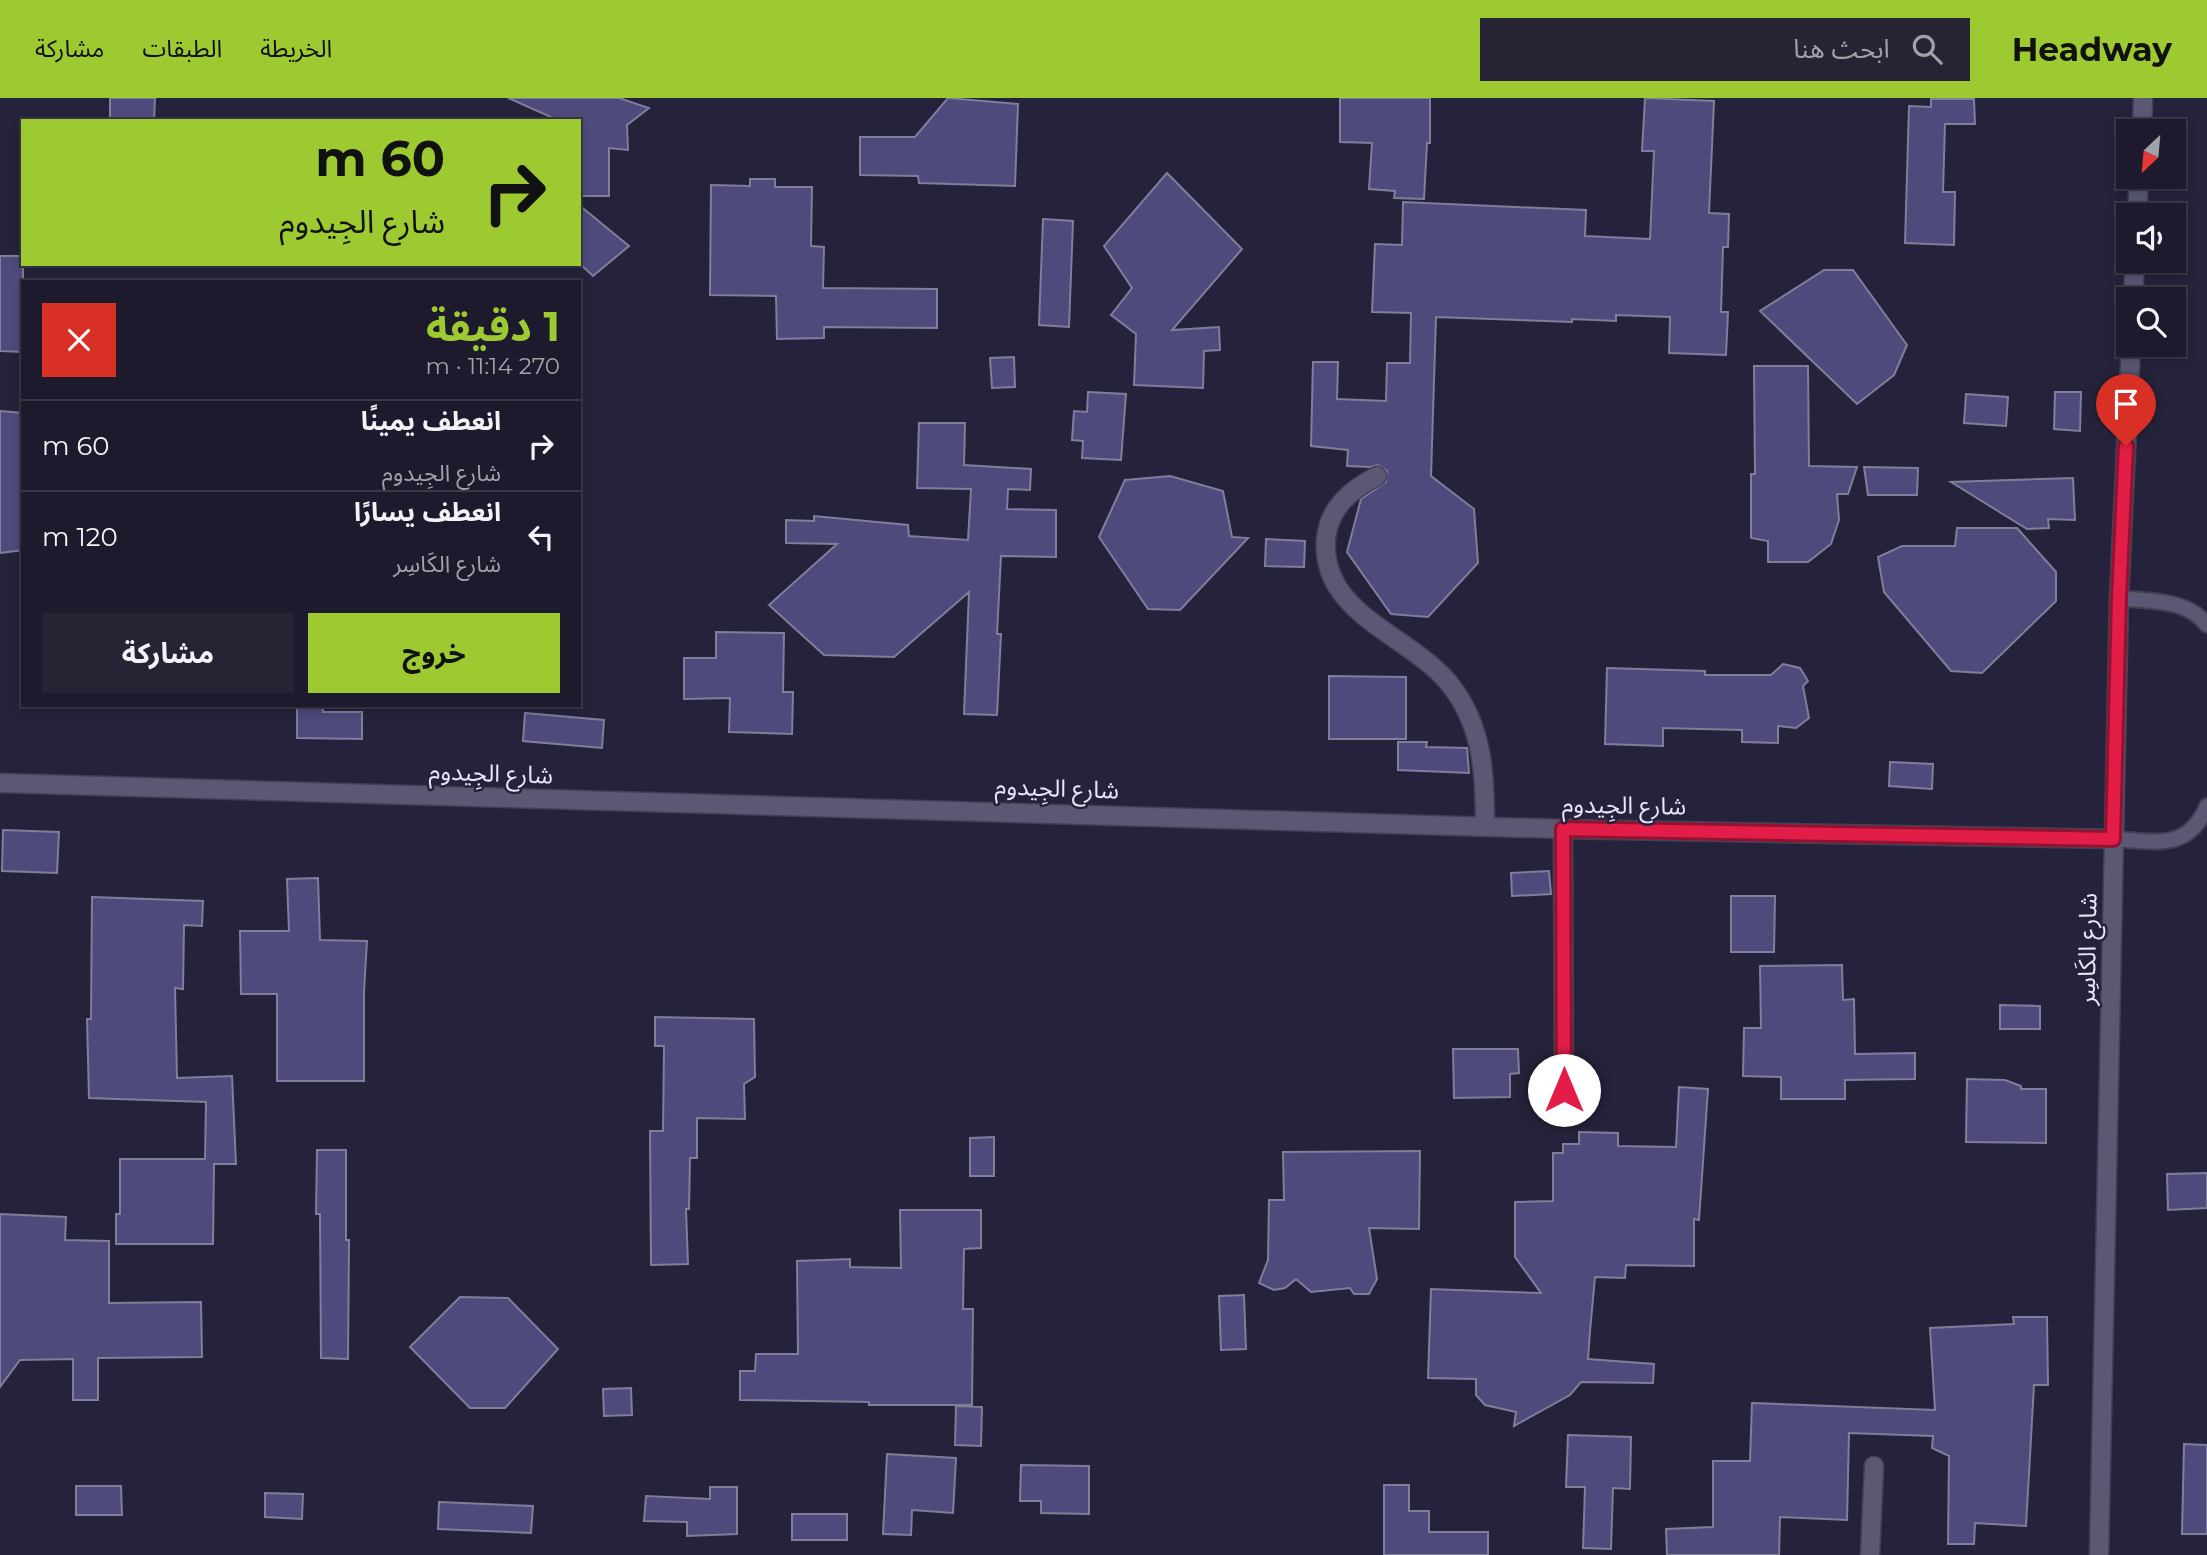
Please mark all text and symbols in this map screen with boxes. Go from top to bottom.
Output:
search box [1480,18,1970,81]
text: Headway [2012,29,2172,69]
icon: search [1908,30,1946,68]
text: ابحث هنا [1793,33,1890,65]
text: مشاركة [35,34,104,63]
text: الطبقات [142,34,222,63]
text: الخريطة [260,34,332,63]
north arrow [2116,119,2186,189]
map controls [2116,119,2186,357]
text: 60 m [315,129,445,188]
icon: right [469,147,560,238]
text: شارع الجِيدوم [279,202,445,241]
button: sound [2116,203,2186,273]
button: search [2116,287,2186,357]
text: 1 دقيقة [426,300,560,352]
button: close [42,303,116,377]
text: 270 m · 11:14 [425,352,560,380]
pin [2096,374,2156,446]
icon: arrive [2107,385,2145,423]
text: انعطف يمينًا [361,405,501,437]
icon: right [522,427,560,465]
text: 60 m [42,430,109,462]
text: شارع الجِيدوم [382,459,501,487]
text: انعطف يسارًا [354,496,501,528]
icon: left [522,518,560,556]
text: 120 m [42,521,118,553]
text: شارع الكَاسِر [393,550,501,578]
button: مشاركة [42,613,294,693]
button: خروج [308,613,560,693]
street label: شارع الجِيدوم [428,756,554,794]
street label: شارع الجِيدوم [994,771,1120,809]
street label: شارع الجِيدوم [1561,789,1686,825]
street label: شارع الكَاسِر [2072,892,2105,1007]
position arrow [1527,1053,1601,1127]

